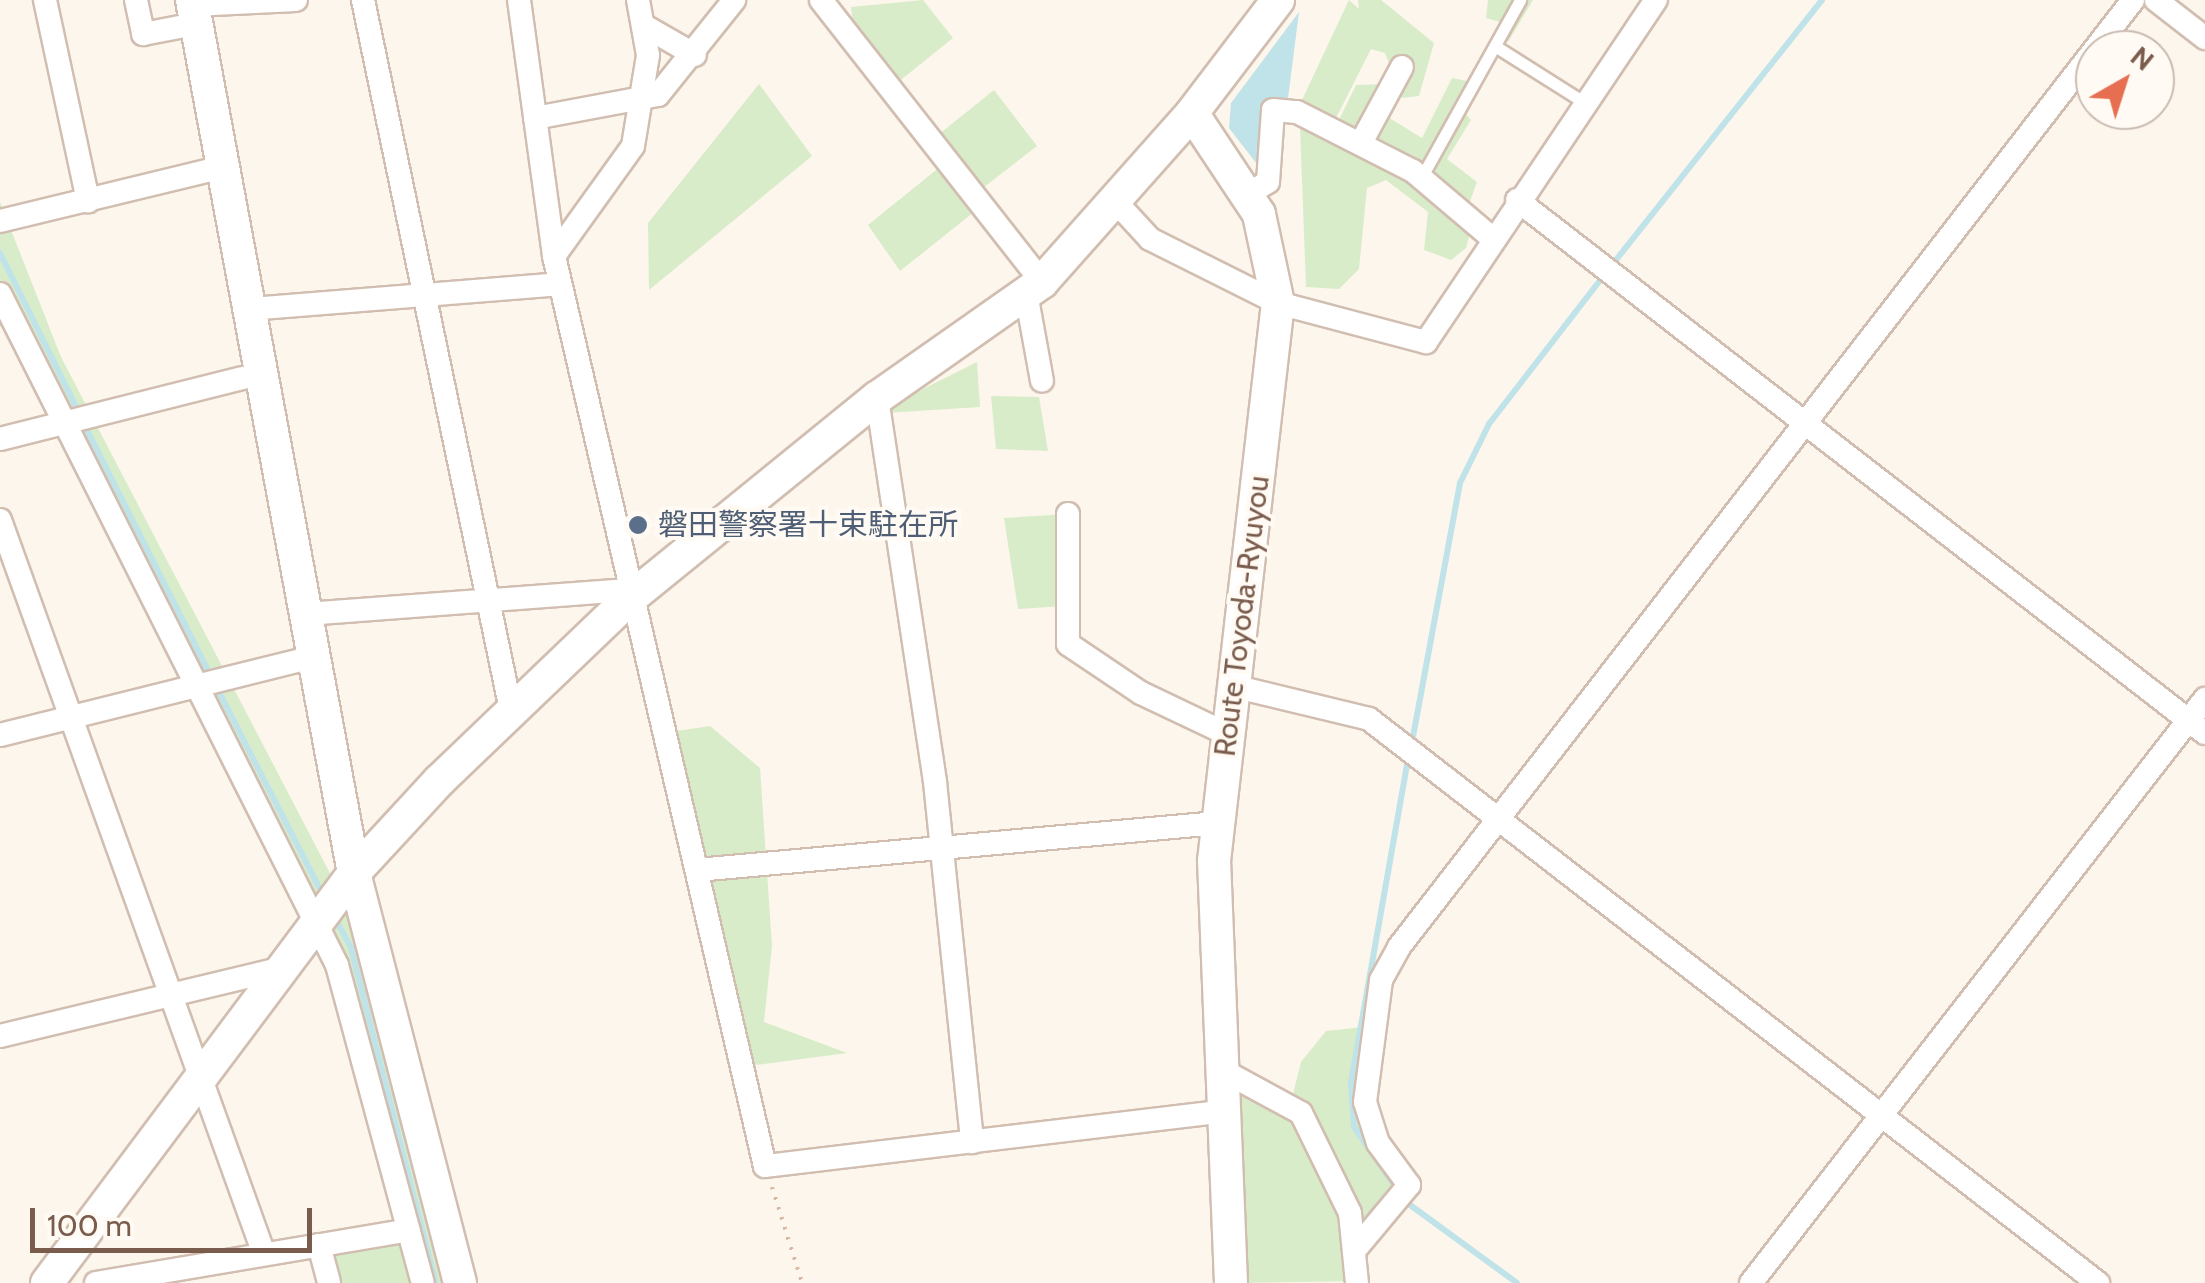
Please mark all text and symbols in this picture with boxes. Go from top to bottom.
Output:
north arrow [2075,30,2175,130]
text: N [2124,39,2161,78]
street label: Route Toyoda-Ryuyou [1207,474,1277,758]
place label: 磐田警察署十束駐在所 [658,507,958,543]
marker: 磐田警察署十束駐在所 [627,514,649,536]
scale bar [35,1188,318,1250]
text: 100 m [47,1207,132,1244]

